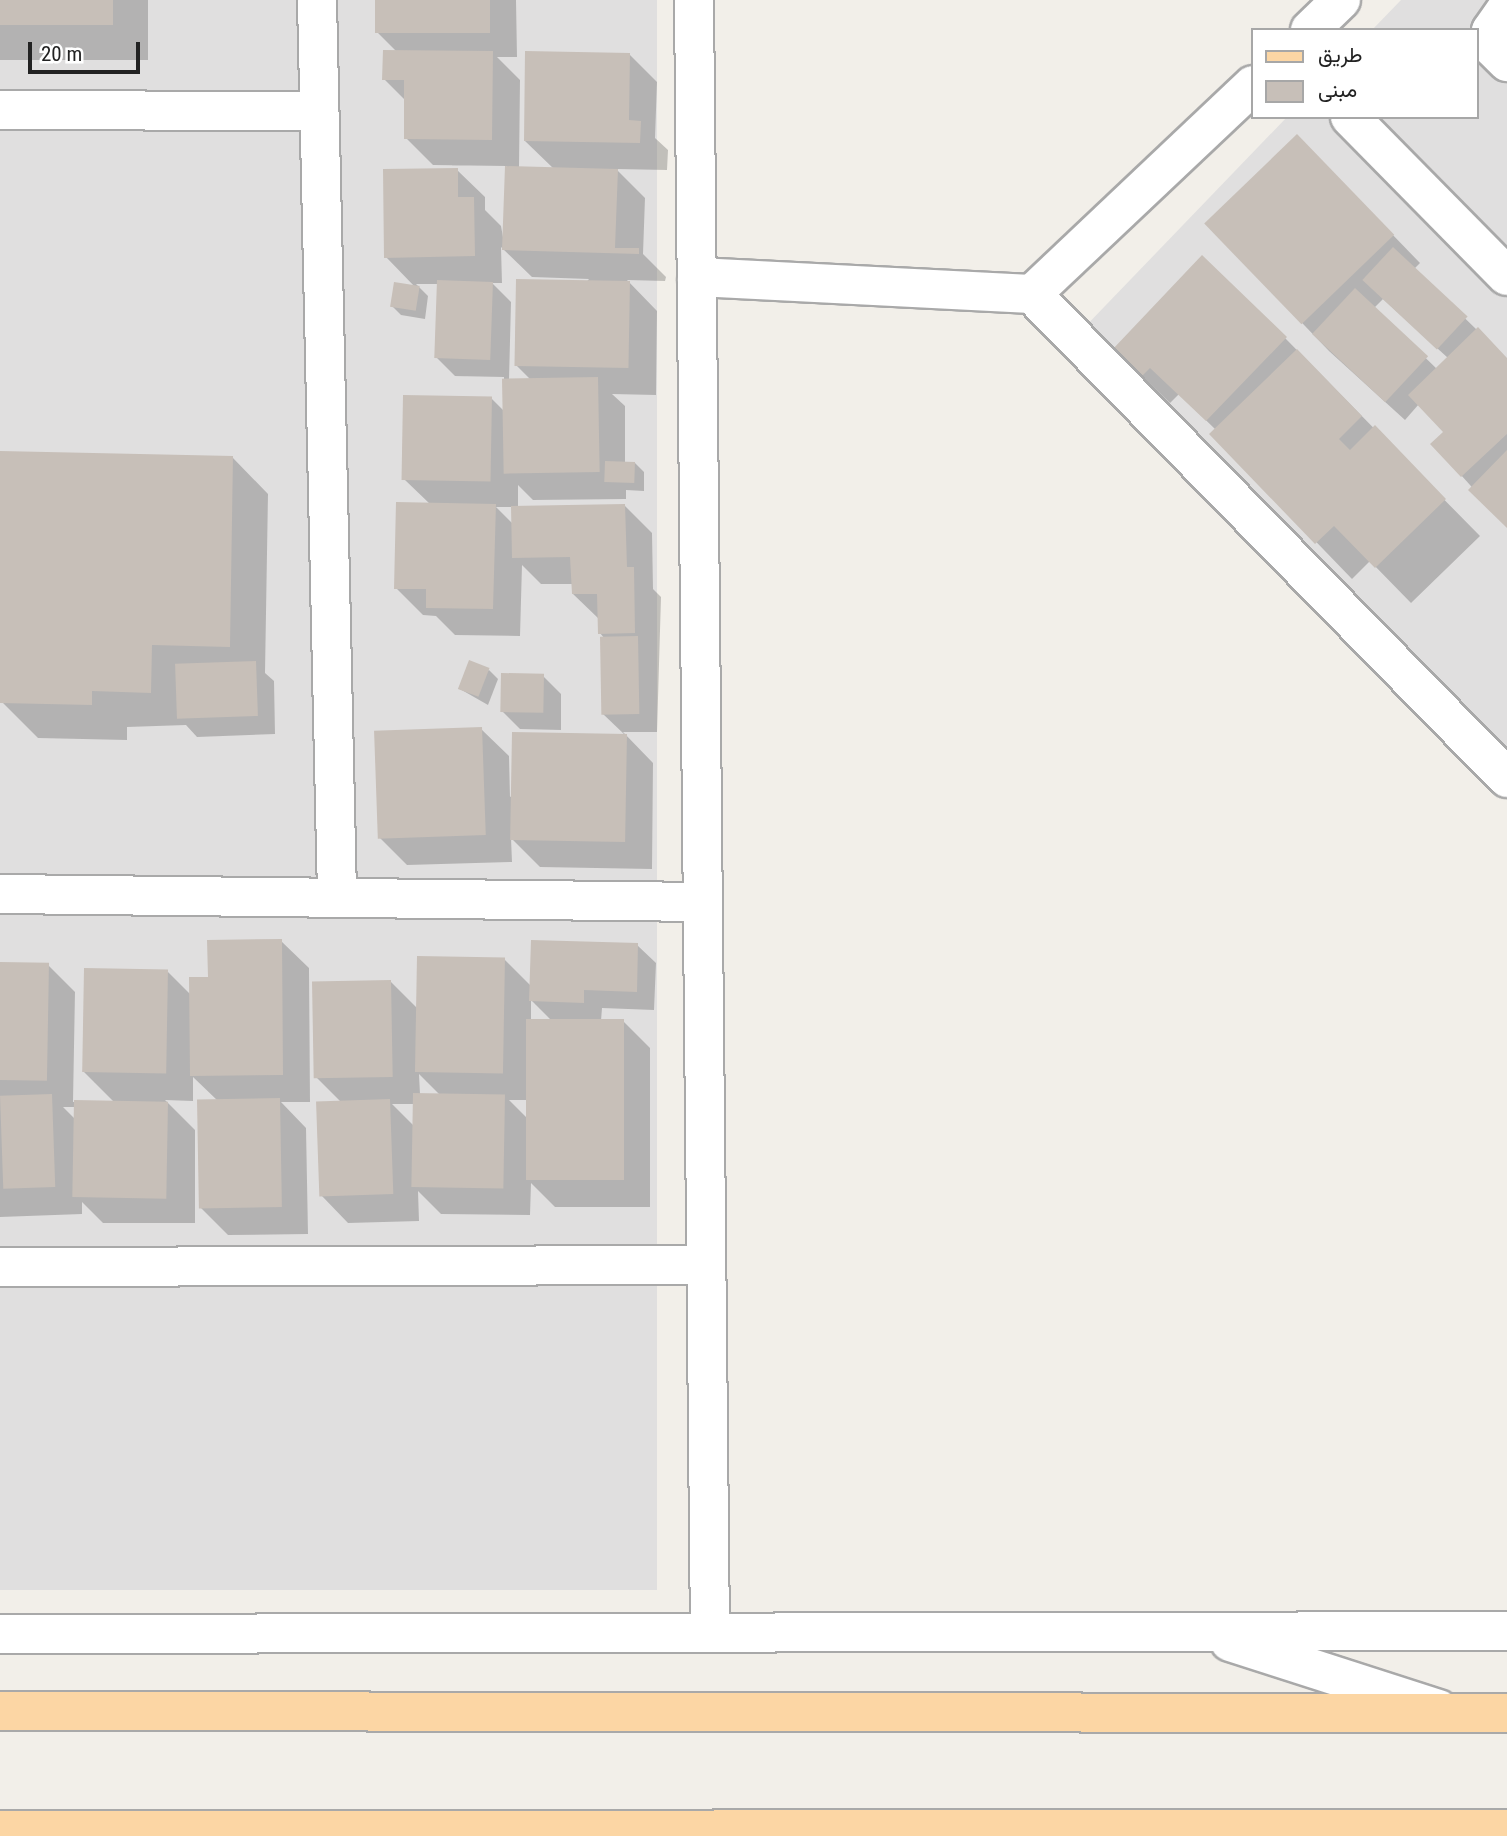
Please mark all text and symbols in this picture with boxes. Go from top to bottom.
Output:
scale bar [32,28,144,72]
legend [1252,28,1479,119]
text: 20 m [41,42,82,66]
text: طريق [1318,43,1363,67]
text: مبنى [1318,78,1357,102]

